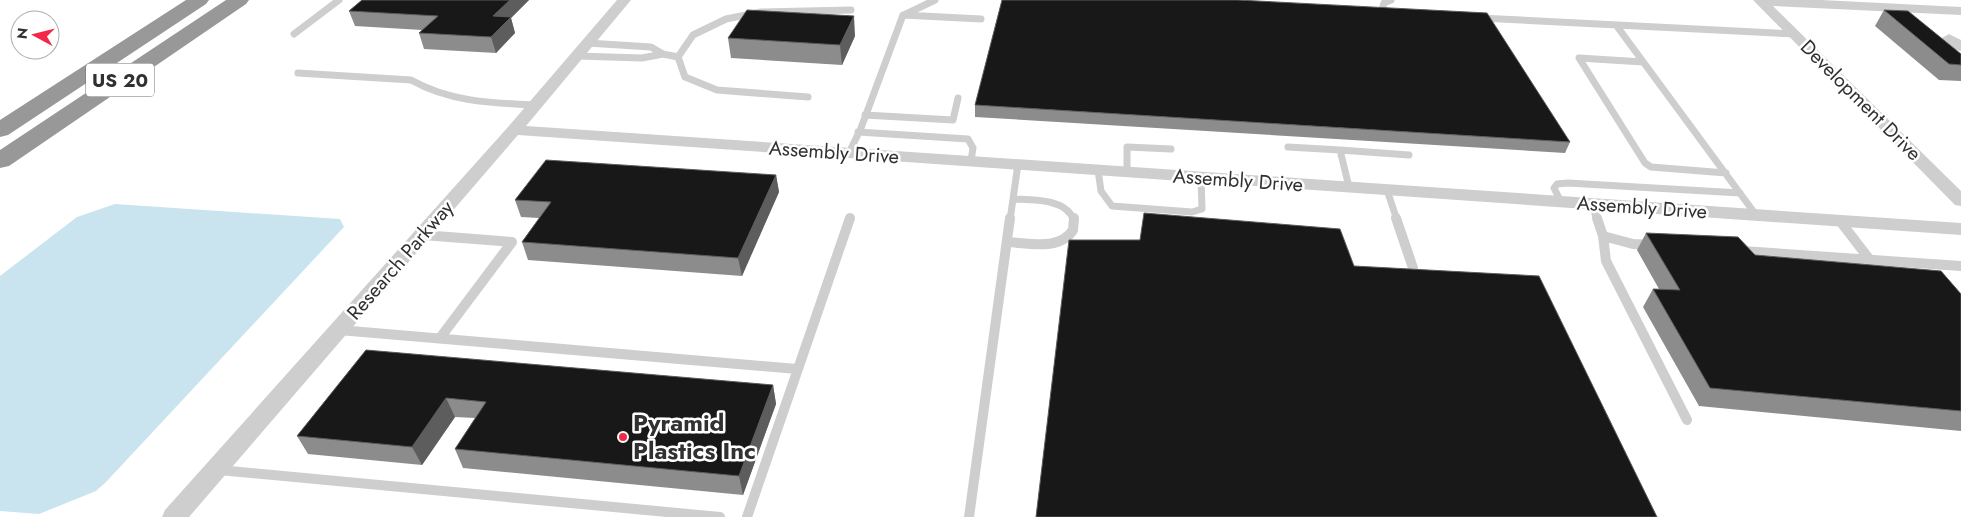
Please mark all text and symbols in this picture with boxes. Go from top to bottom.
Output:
north arrow [10,10,60,60]
text: N [11,27,33,40]
street label: Development Drive [1793,33,1928,168]
road number: US 20 [86,64,154,96]
street label: Assembly Drive [768,133,900,172]
street label: Assembly Drive [1172,161,1304,200]
street label: Assembly Drive [1576,188,1708,227]
street label: Research Parkway [340,194,461,326]
place label: Pyramid Plastics Inc [633,405,756,468]
marker: Pyramid Plastics Inc [617,431,629,443]

